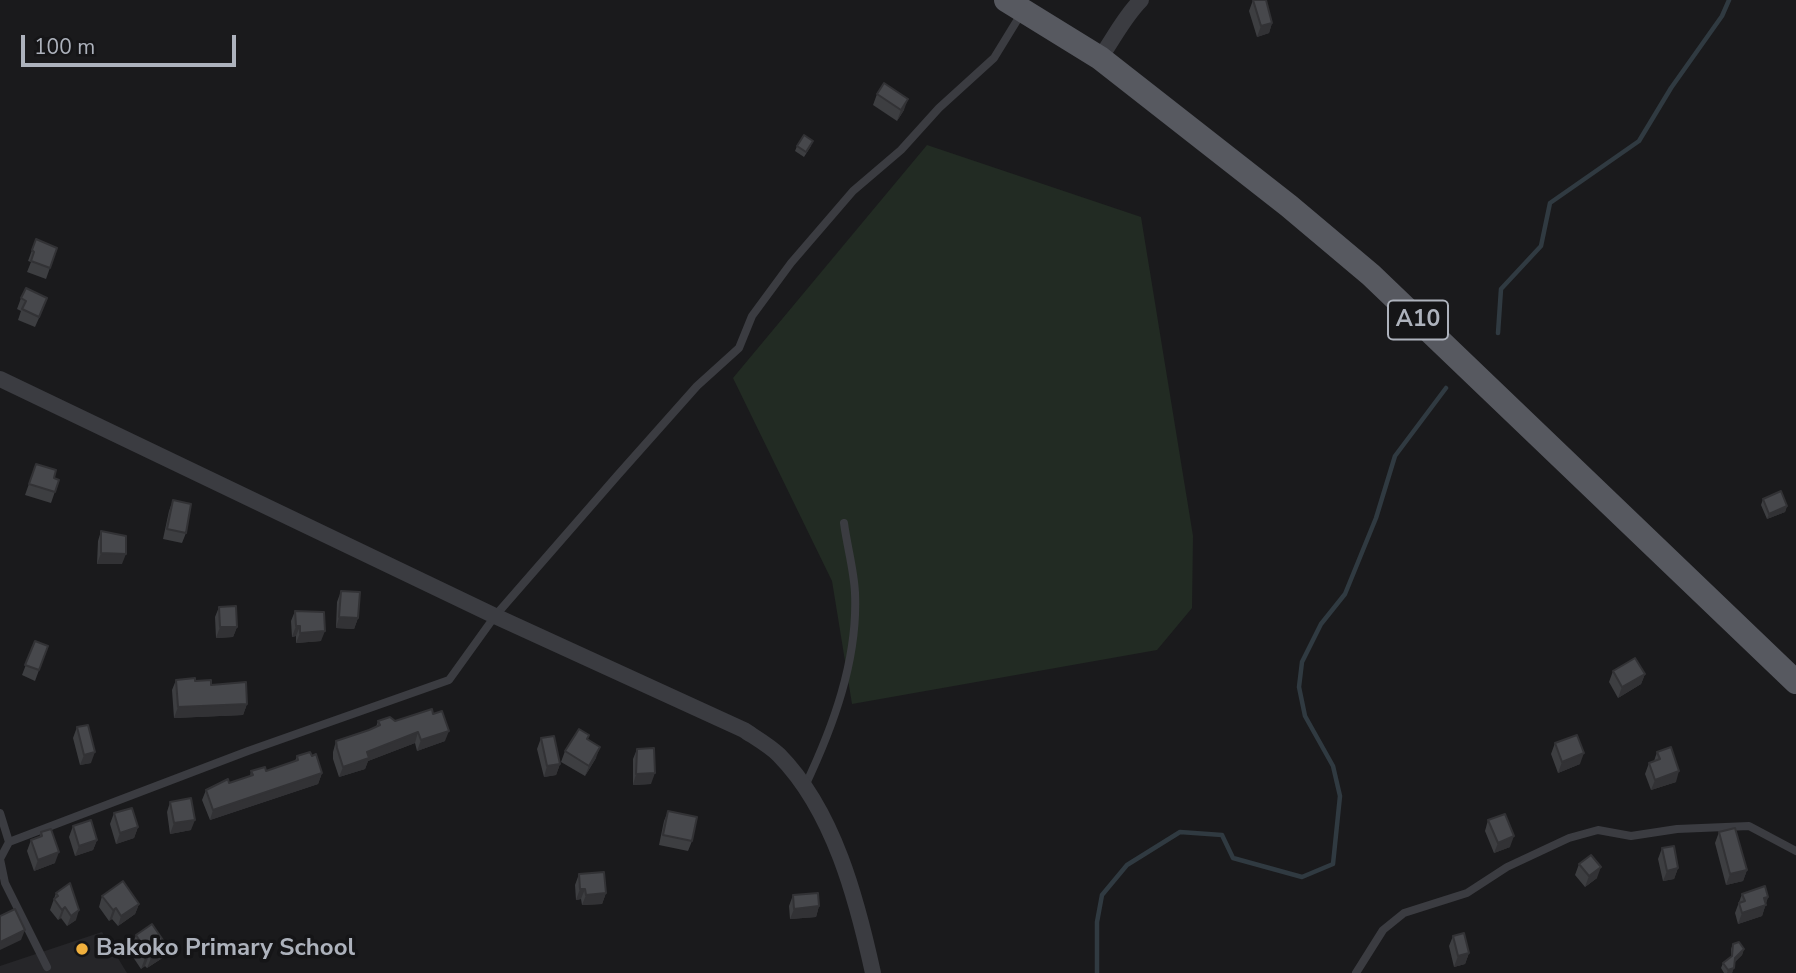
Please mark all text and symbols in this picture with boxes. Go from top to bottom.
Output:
scale bar [24,21,240,65]
text: 100 m [34,33,95,61]
road number: A10 [1388,300,1448,340]
place label: Bakoko Primary School [96,935,355,963]
marker: Bakoko Primary School [74,941,90,957]

